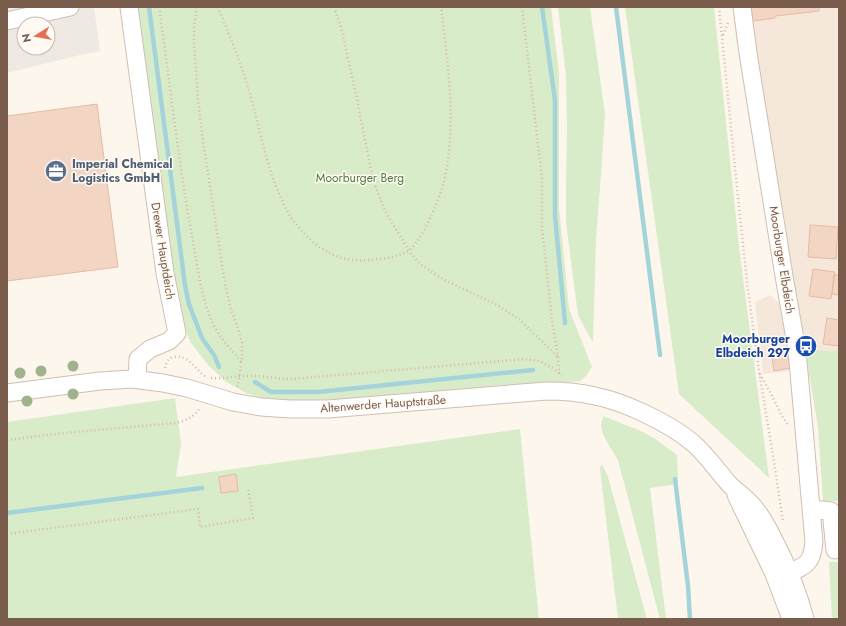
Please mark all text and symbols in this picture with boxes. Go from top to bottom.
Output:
north arrow [16,16,56,56]
text: N [17,32,35,44]
place label: Imperial Chemical Logistics GmbH [72,155,172,187]
office icon: Imperial Chemical Logistics GmbH [43,158,69,184]
park label: Moorburger Berg [316,169,404,187]
street label: Drewer Hauptdeich [146,201,180,301]
street label: Moorburger Elbdeich [765,205,799,315]
place label: Moorburger Elbdeich 297 [715,330,791,362]
bus stop icon: Moorburger Elbdeich 297 [793,333,819,359]
street label: Altenwerder Hauptstraße [320,391,446,417]

